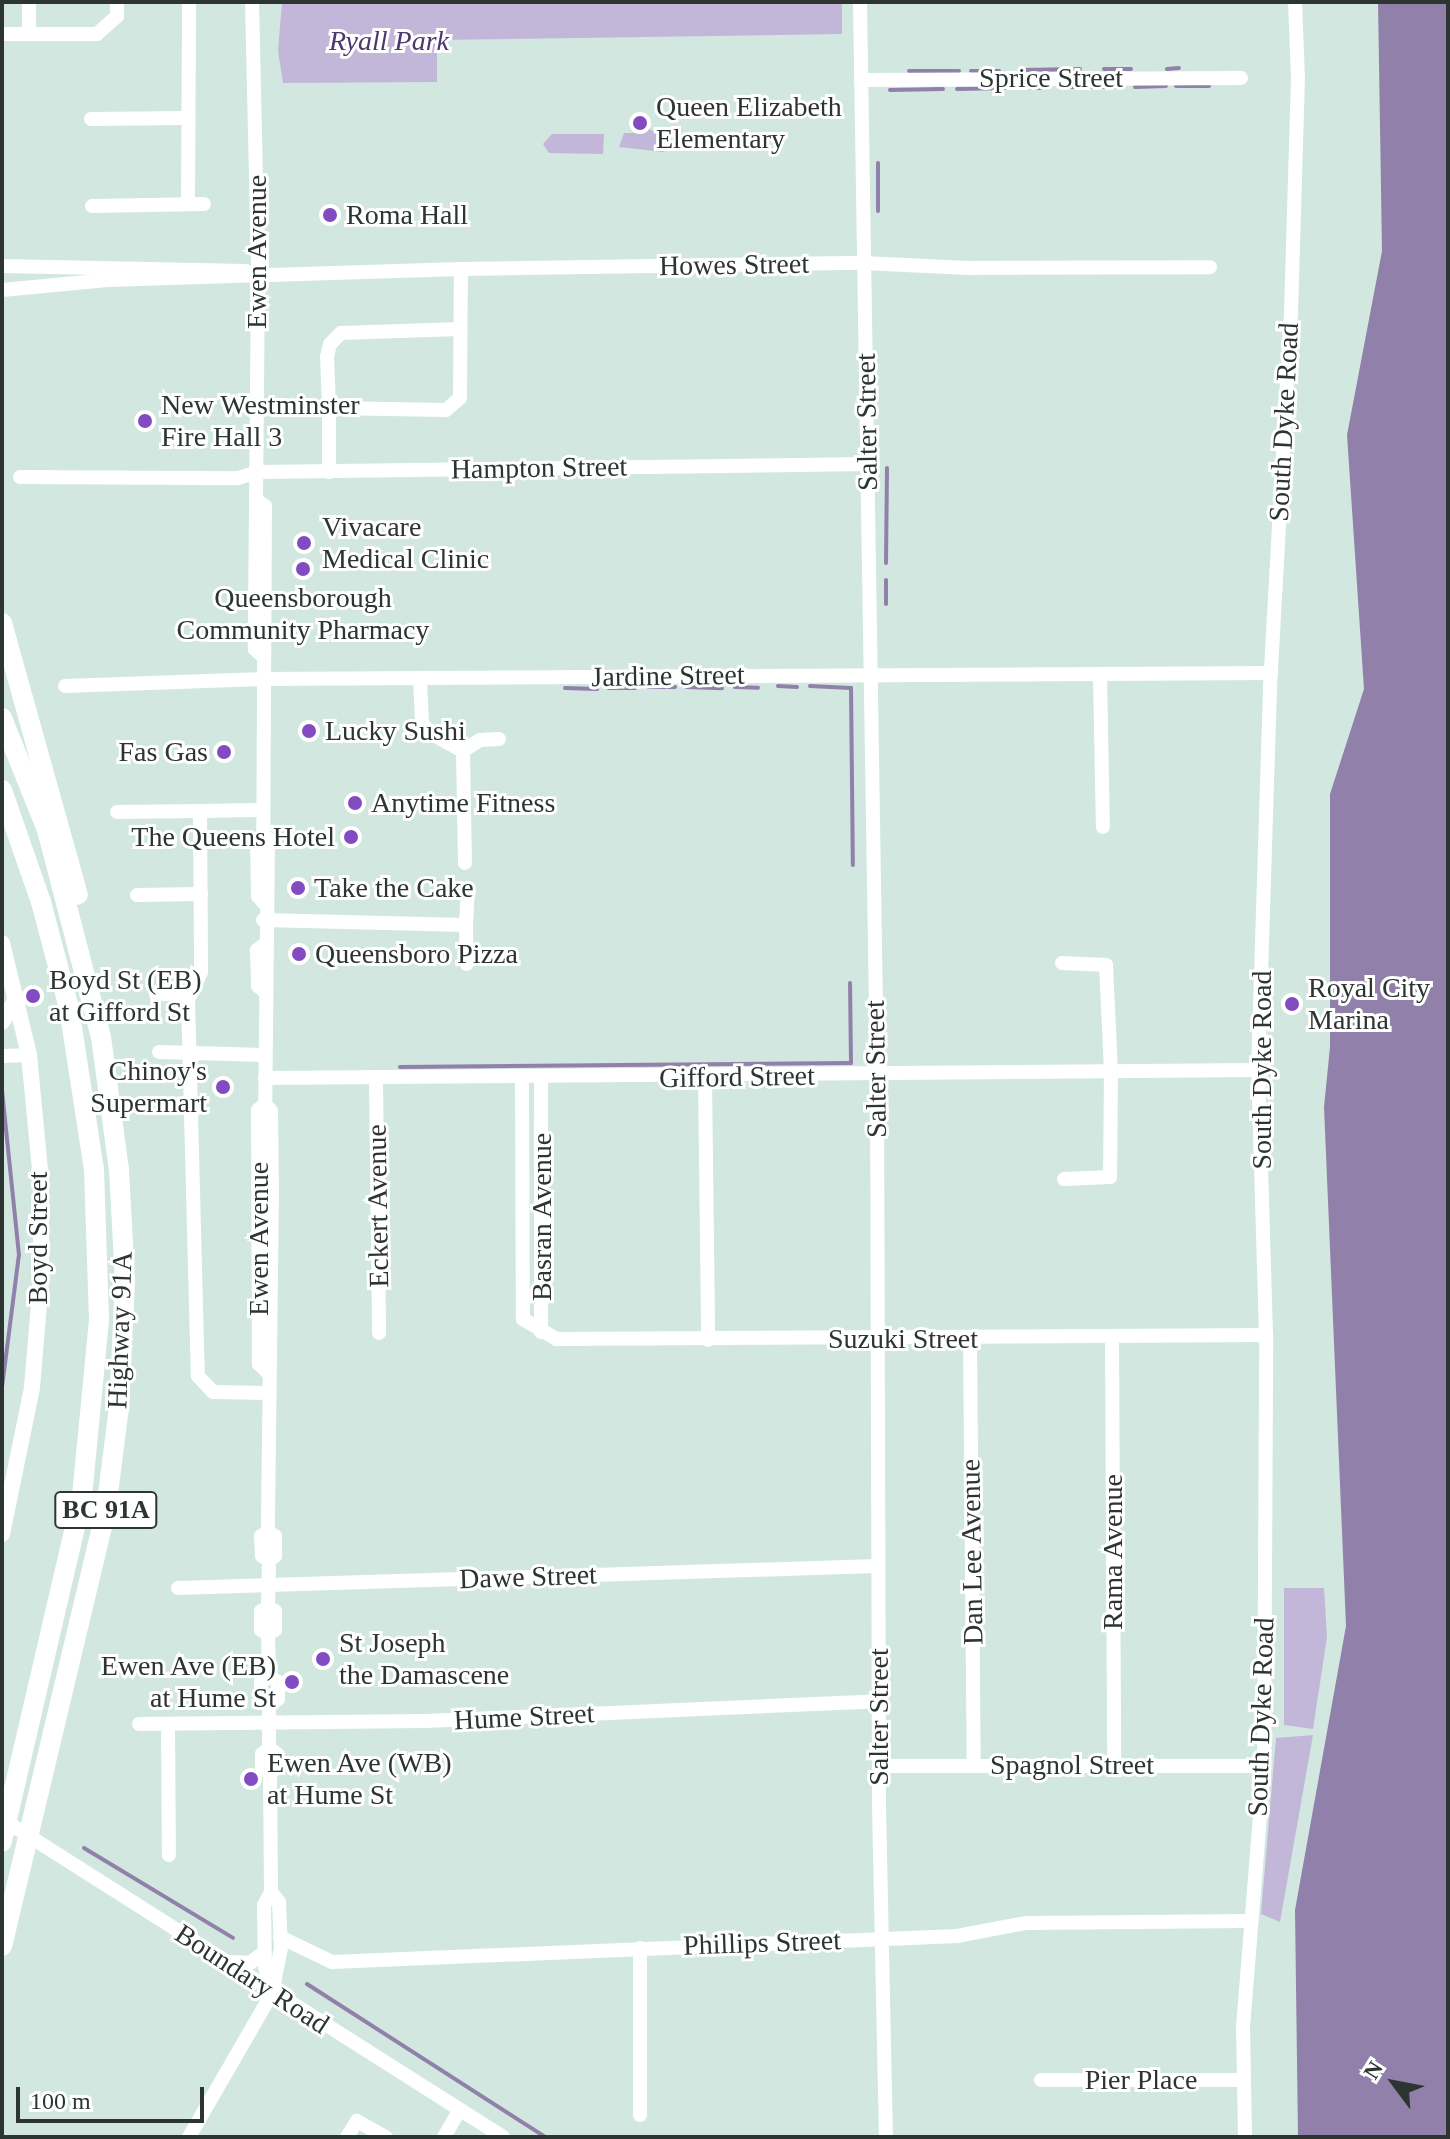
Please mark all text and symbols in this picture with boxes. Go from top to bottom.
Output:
park label: Ryall Park [325,24,453,58]
street label: Sprice Street [968,61,1134,95]
place label: Queen Elizabeth Elementary [656,90,871,156]
marker: Queen Elizabeth Elementary [631,114,649,132]
street label: Ewen Avenue [240,164,274,340]
place label: Roma Hall [346,198,480,232]
marker: Roma Hall [321,206,339,224]
street label: Howes Street [647,247,821,283]
street label: South Dyke Road [1261,309,1307,535]
street label: Salter Street [849,341,885,503]
place label: New Westminster Fire Hall 3 [161,388,393,454]
marker: New Westminster Fire Hall 3 [136,412,154,430]
street label: Hampton Street [434,449,644,487]
place label: Vivacare Medical Clinic [322,510,501,576]
marker: Vivacare Medical Clinic [293,532,315,554]
marker: Queensborough Community Pharmacy [294,560,312,578]
place label: Queensborough Community Pharmacy [157,581,449,647]
street label: Jardine Street [579,658,757,694]
place label: Lucky Sushi [325,714,478,748]
marker: Lucky Sushi [300,722,318,740]
place label: Fas Gas [108,735,208,769]
marker: Fas Gas [215,743,233,761]
place label: Anytime Fitness [371,786,579,820]
marker: Anytime Fitness [346,794,364,812]
place label: The Queens Hotel [99,820,335,854]
marker: The Queens Hotel [342,828,360,846]
place label: Take the Cake [314,871,496,905]
marker: Take the Cake [289,879,307,897]
place label: Queensboro Pizza [315,937,552,971]
marker: Queensboro Pizza [290,945,308,963]
street label: South Dyke Road [1245,958,1279,1182]
place label: Boyd St (EB) at Gifford St [49,963,209,1029]
place label: Royal City Marina [1308,971,1436,1037]
marker: Boyd St (EB) at Gifford St [24,987,42,1005]
street label: Salter Street [858,988,894,1150]
marker: Royal City Marina [1283,995,1301,1013]
place label: Chinoy's Supermart [66,1054,207,1120]
street label: Gifford Street [648,1059,826,1095]
marker: Chinoy's Supermart [214,1078,232,1096]
street label: Eckert Avenue [360,1112,396,1300]
street label: Basran Avenue [525,1119,559,1315]
street label: Ewen Avenue [242,1151,276,1327]
street label: Boyd Street [21,1162,55,1314]
street label: Highway 91A [100,1244,140,1416]
street label: Suzuki Street [818,1322,988,1356]
street label: Dan Lee Avenue [953,1445,991,1659]
street label: Rama Avenue [1096,1462,1130,1642]
road number: BC 91A [54,1488,158,1532]
street label: Dawe Street [448,1557,608,1597]
street label: South Dyke Road [1240,1604,1282,1830]
place label: St Joseph the Damascene [339,1626,543,1692]
street label: Salter Street [862,1636,896,1798]
place label: Ewen Ave (EB) at Hume St [89,1649,276,1715]
marker: St Joseph the Damascene [314,1650,332,1668]
marker: Ewen Ave (EB) at Hume St [283,1673,301,1691]
street label: Hume Street [440,1696,608,1738]
place label: Ewen Ave (WB) at Hume St [267,1746,464,1812]
street label: Spagnol Street [976,1748,1168,1782]
marker: Ewen Ave (WB) at Hume St [242,1770,260,1788]
street label: Boundary Road [158,1910,346,2048]
street label: Phillips Street [672,1923,852,1963]
north arrow [1354,2043,1434,2123]
text: N [1358,2057,1388,2083]
street label: Pier Place [1077,2063,1205,2097]
scale bar [20,2071,208,2121]
text: 100 m [30,2088,91,2114]

